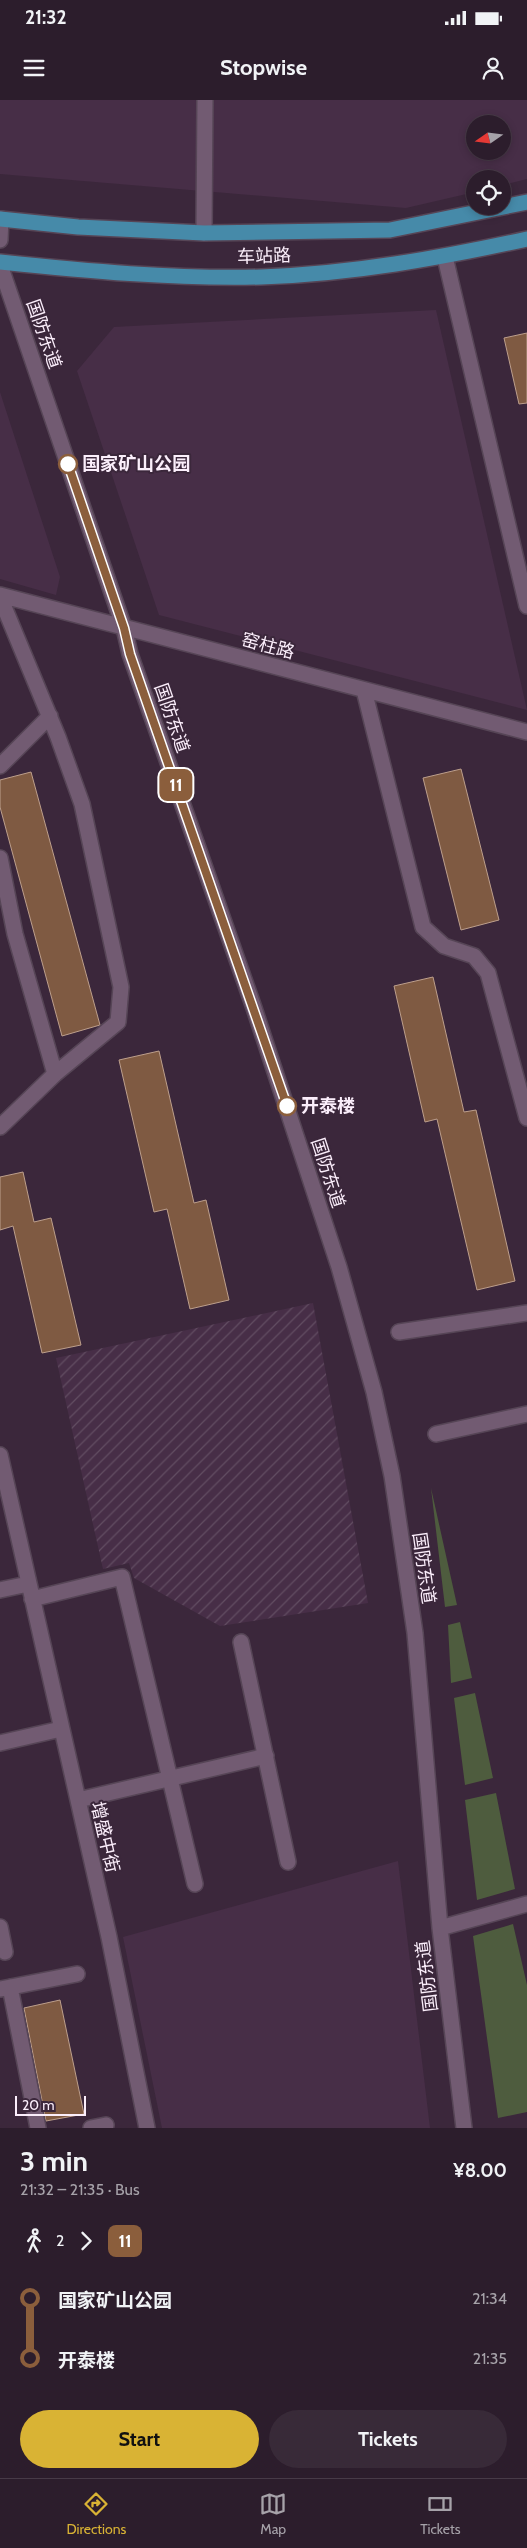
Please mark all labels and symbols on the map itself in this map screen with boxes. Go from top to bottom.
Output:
north arrow [466,115,511,160]
street label: 车站路 [237,244,291,268]
street label: 国防东道 [22,296,66,372]
place label: 国家矿山公园 [82,453,190,475]
marker: 国家矿山公园 [58,454,78,474]
street label: 窑柱路 [239,628,297,664]
street label: 国防东道 [150,680,194,756]
line badge: 11 [154,769,198,801]
place label: 开泰楼 [301,1095,355,1117]
marker: 开泰楼 [277,1096,297,1116]
street label: 国防东道 [306,1135,350,1211]
street label: 国防东道 [408,1531,440,1605]
street label: 增盛中街 [86,1799,124,1875]
street label: 国防东道 [412,1939,442,2013]
scale bar [15,2093,86,2116]

